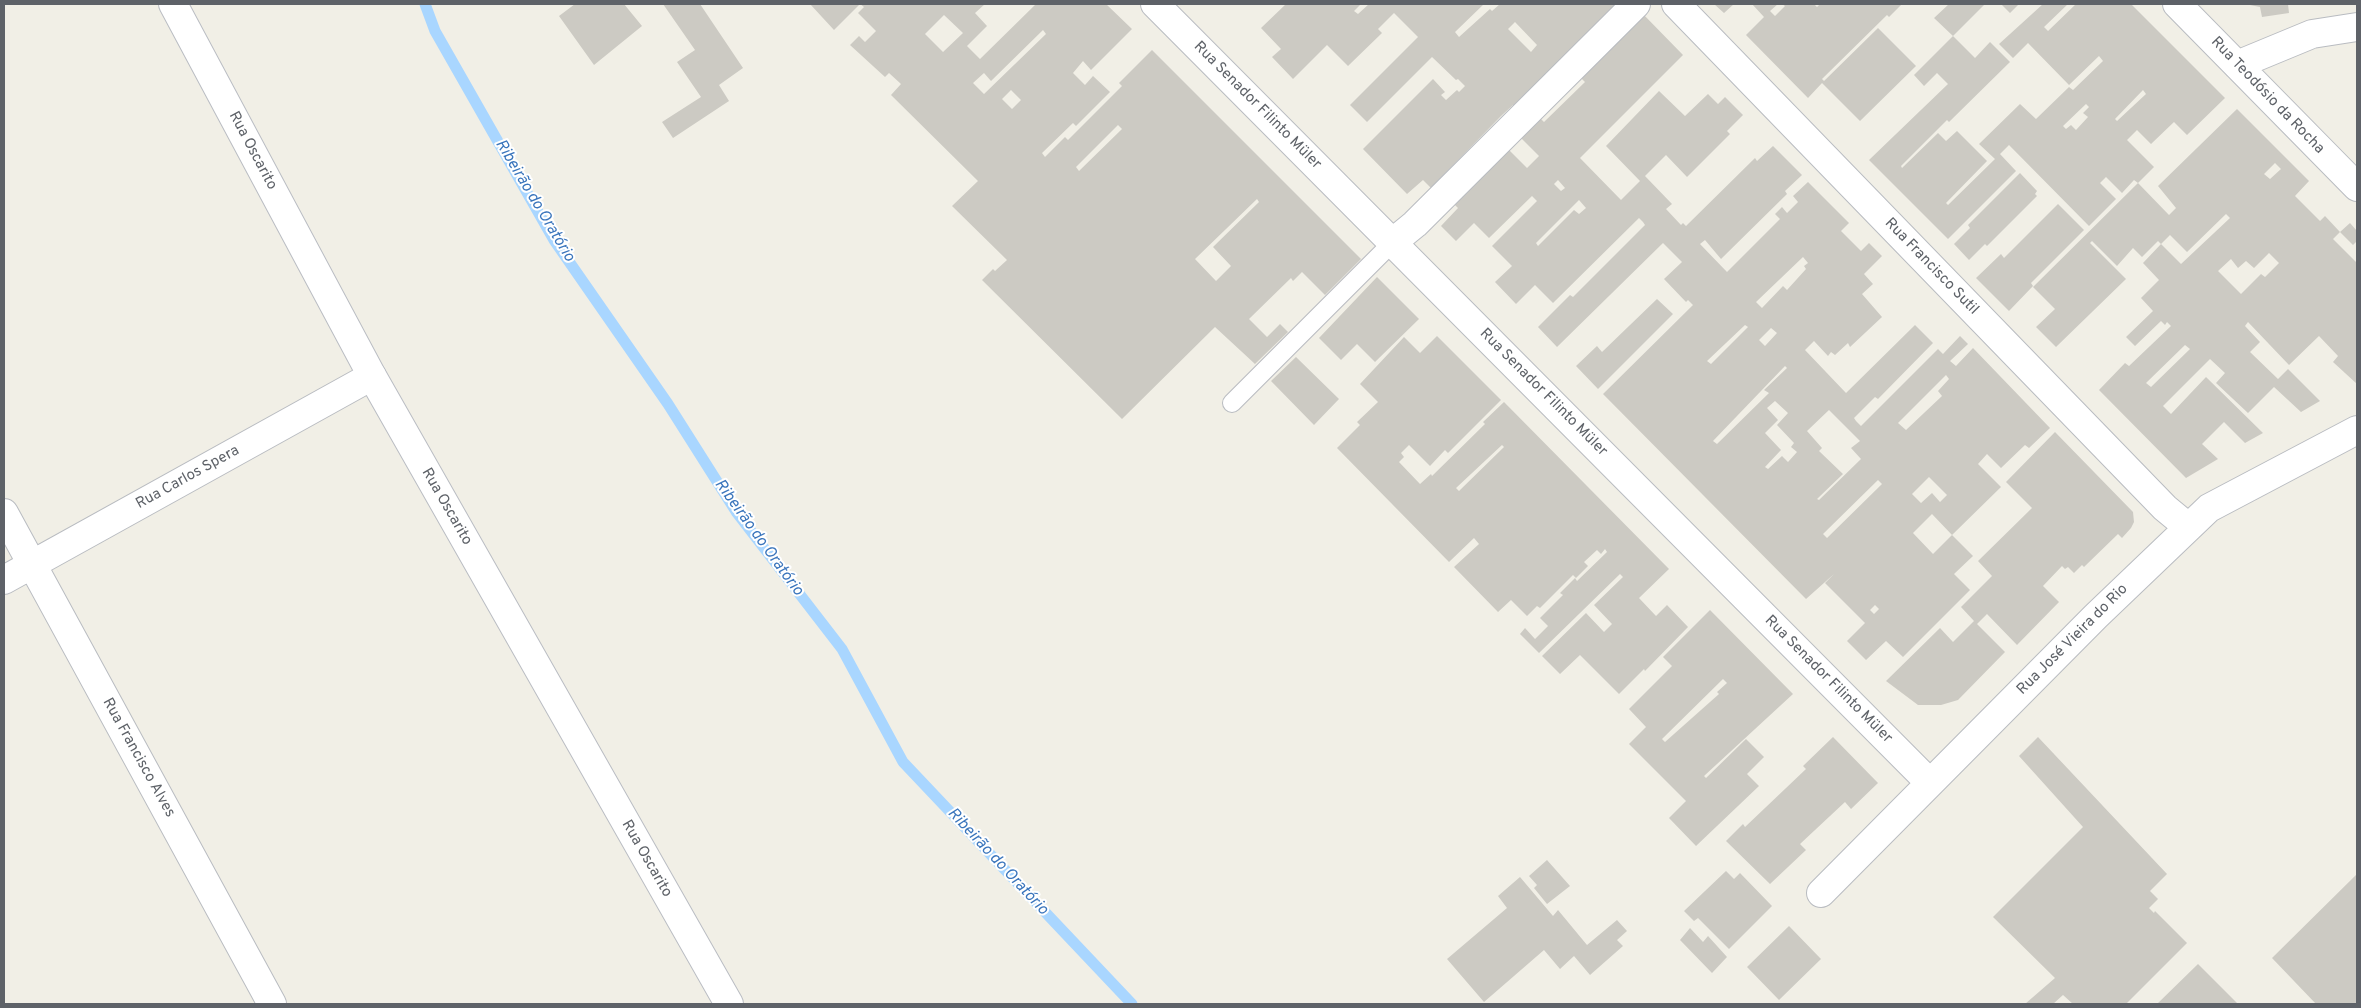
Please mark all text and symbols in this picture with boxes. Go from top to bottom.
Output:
street label: Rua Teodósio da Rocha [2206,34,2328,158]
street label: Rua Senador Filinto Müler [1189,38,1325,174]
street label: Rua Oscarito [224,109,280,193]
water label: Ribeirão do Oratório [490,136,578,266]
street label: Rua Francisco Sutil [1880,215,1982,319]
street label: Rua Senador Filinto Müler [1475,325,1611,461]
street label: Rua Carlos Spera [133,442,243,514]
street label: Rua Oscarito [417,465,475,549]
water label: Ribeirão do Oratório [709,476,807,600]
street label: Rua José Vieira do Rio [2014,581,2132,699]
street label: Rua Senador Filinto Müler [1760,612,1896,748]
street label: Rua Francisco Alves [98,695,178,821]
water label: Ribeirão do Oratório [942,805,1052,919]
street label: Rua Oscarito [617,817,675,901]

